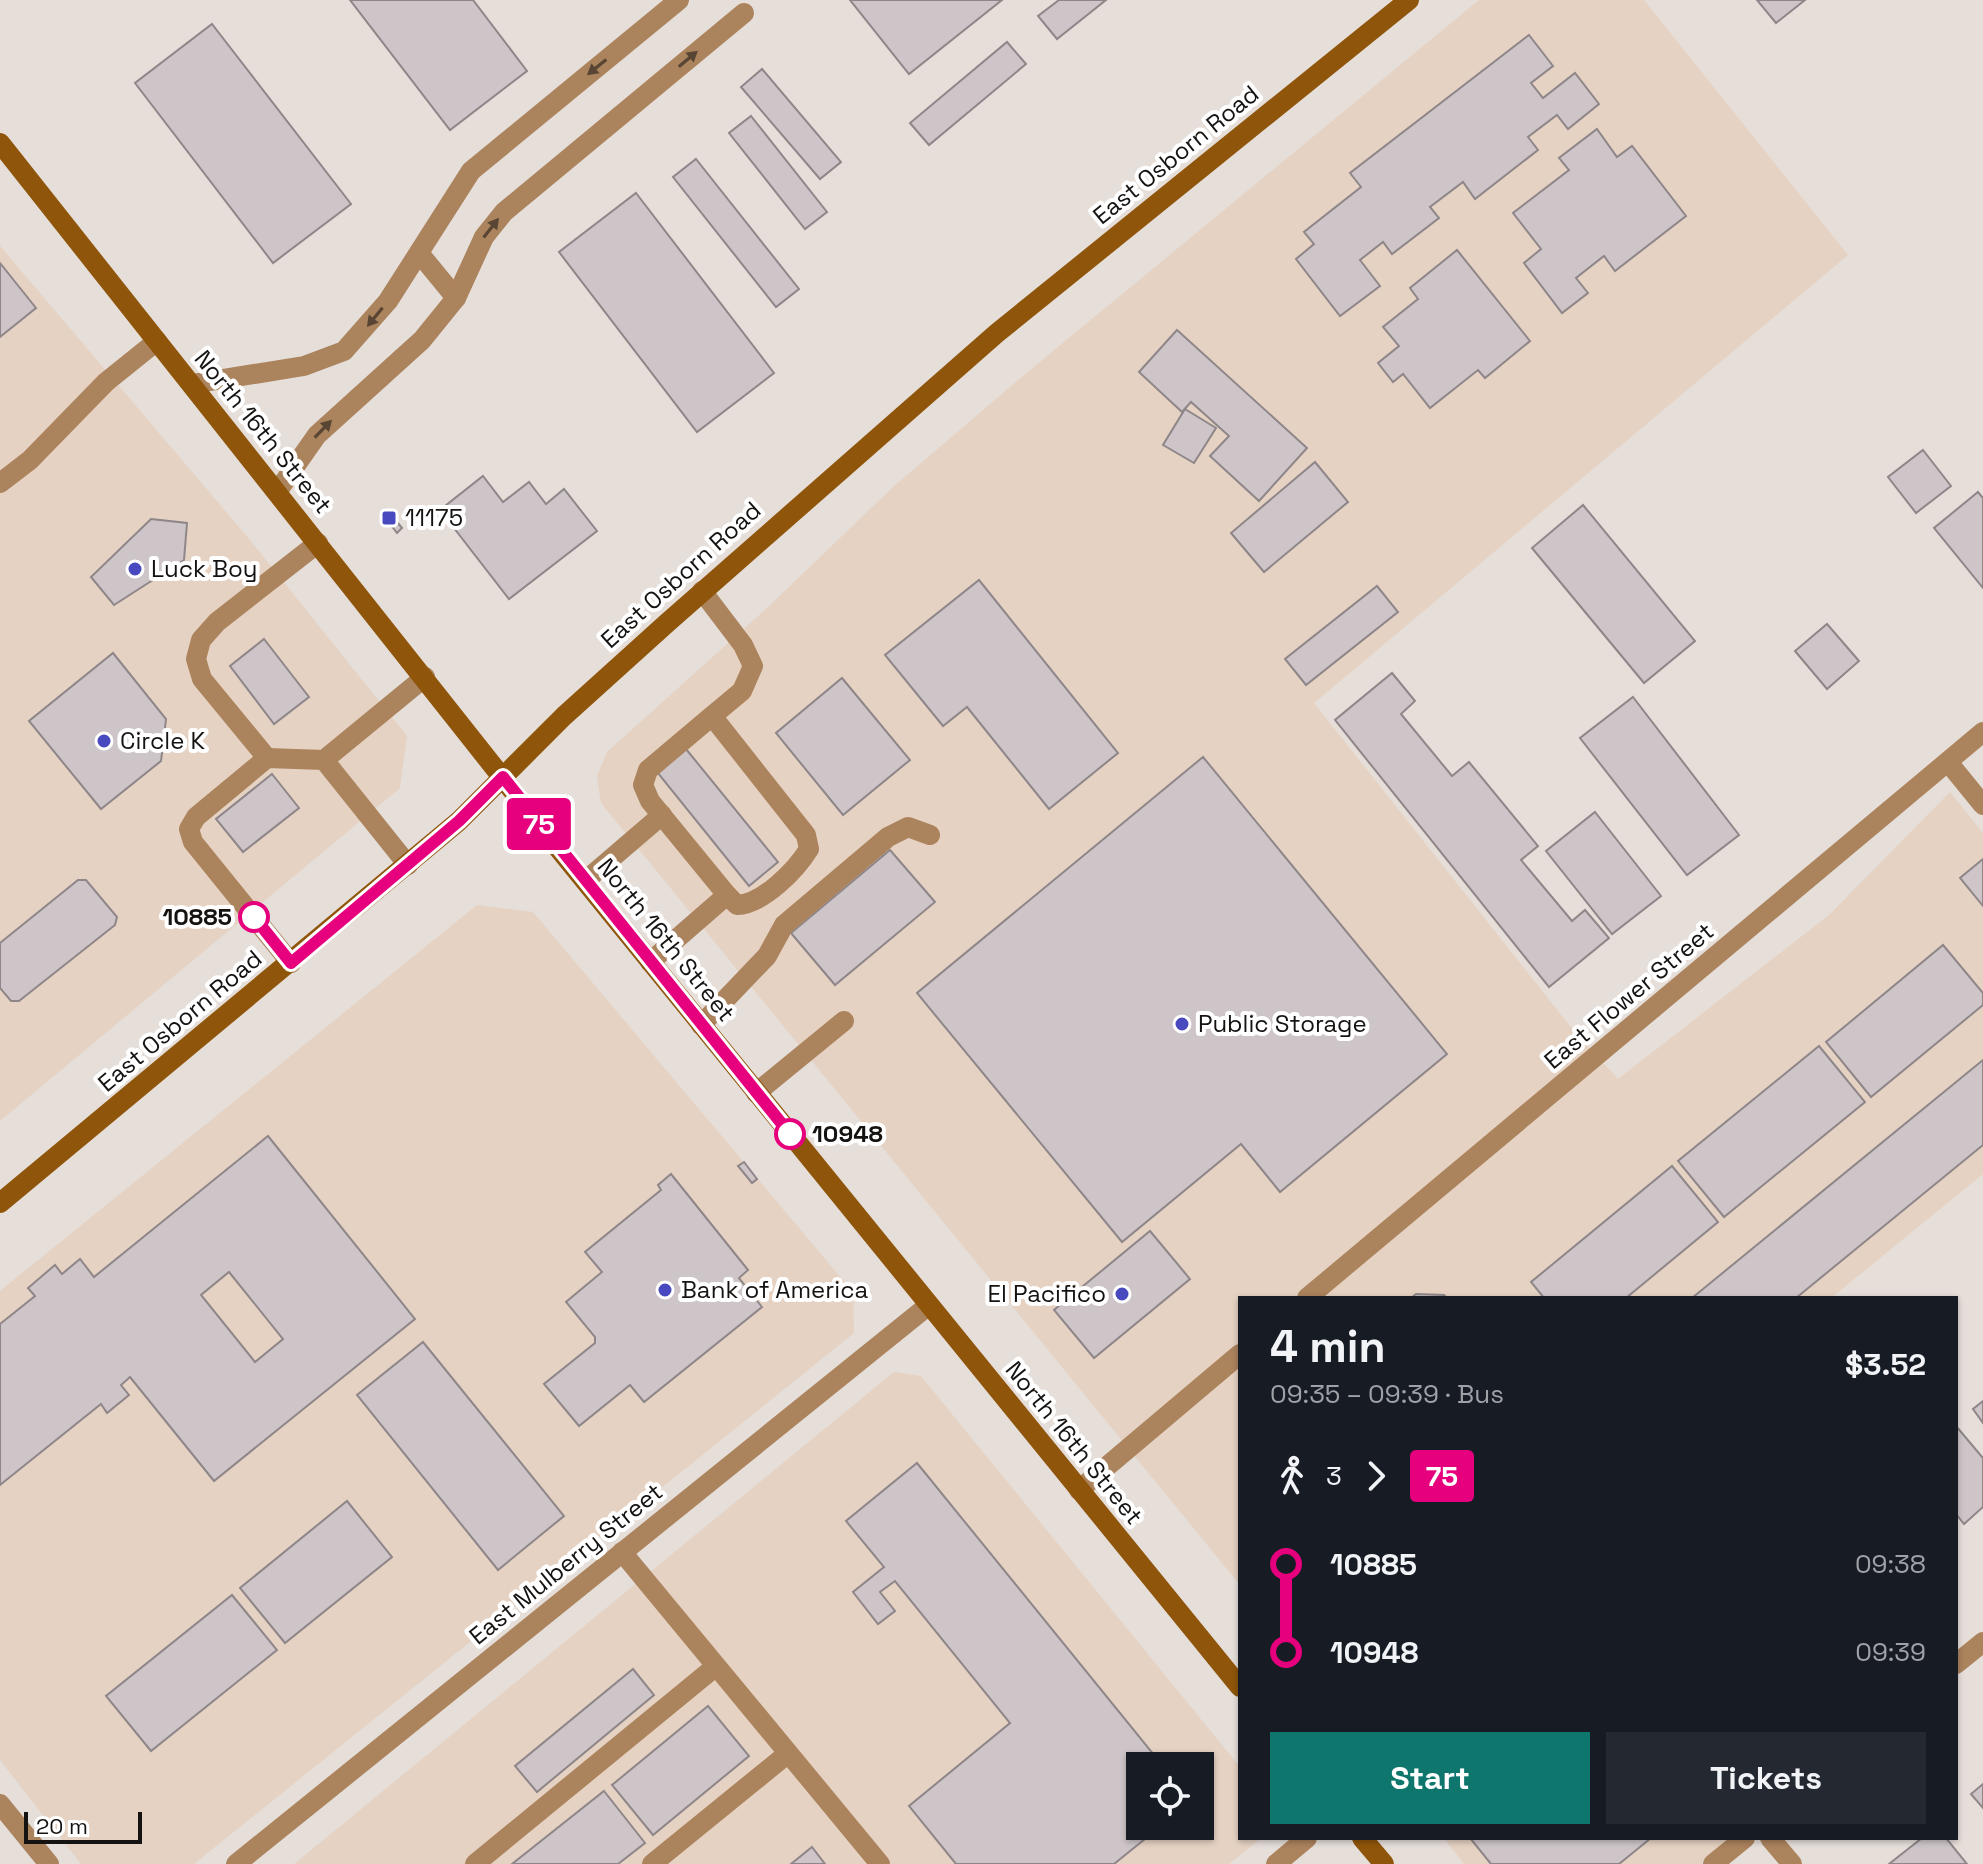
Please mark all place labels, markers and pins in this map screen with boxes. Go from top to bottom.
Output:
place label: 11175 [405,502,463,533]
marker: 11175 [380,509,398,527]
place label: Luck Boy [151,553,258,584]
marker: Luck Boy [126,560,144,578]
place label: Circle K [120,725,206,756]
marker: Circle K [95,732,113,750]
place label: 10885 [162,901,232,932]
marker: 10885 [239,902,269,932]
place label: Public Storage [1198,1008,1367,1039]
marker: Public Storage [1173,1015,1191,1033]
place label: 10948 [812,1118,883,1149]
marker: 10948 [775,1119,805,1149]
place label: Bank of America [681,1274,869,1305]
place label: El Pacifico [987,1278,1106,1309]
marker: Bank of America [656,1281,674,1299]
marker: El Pacifico [1113,1285,1131,1303]

